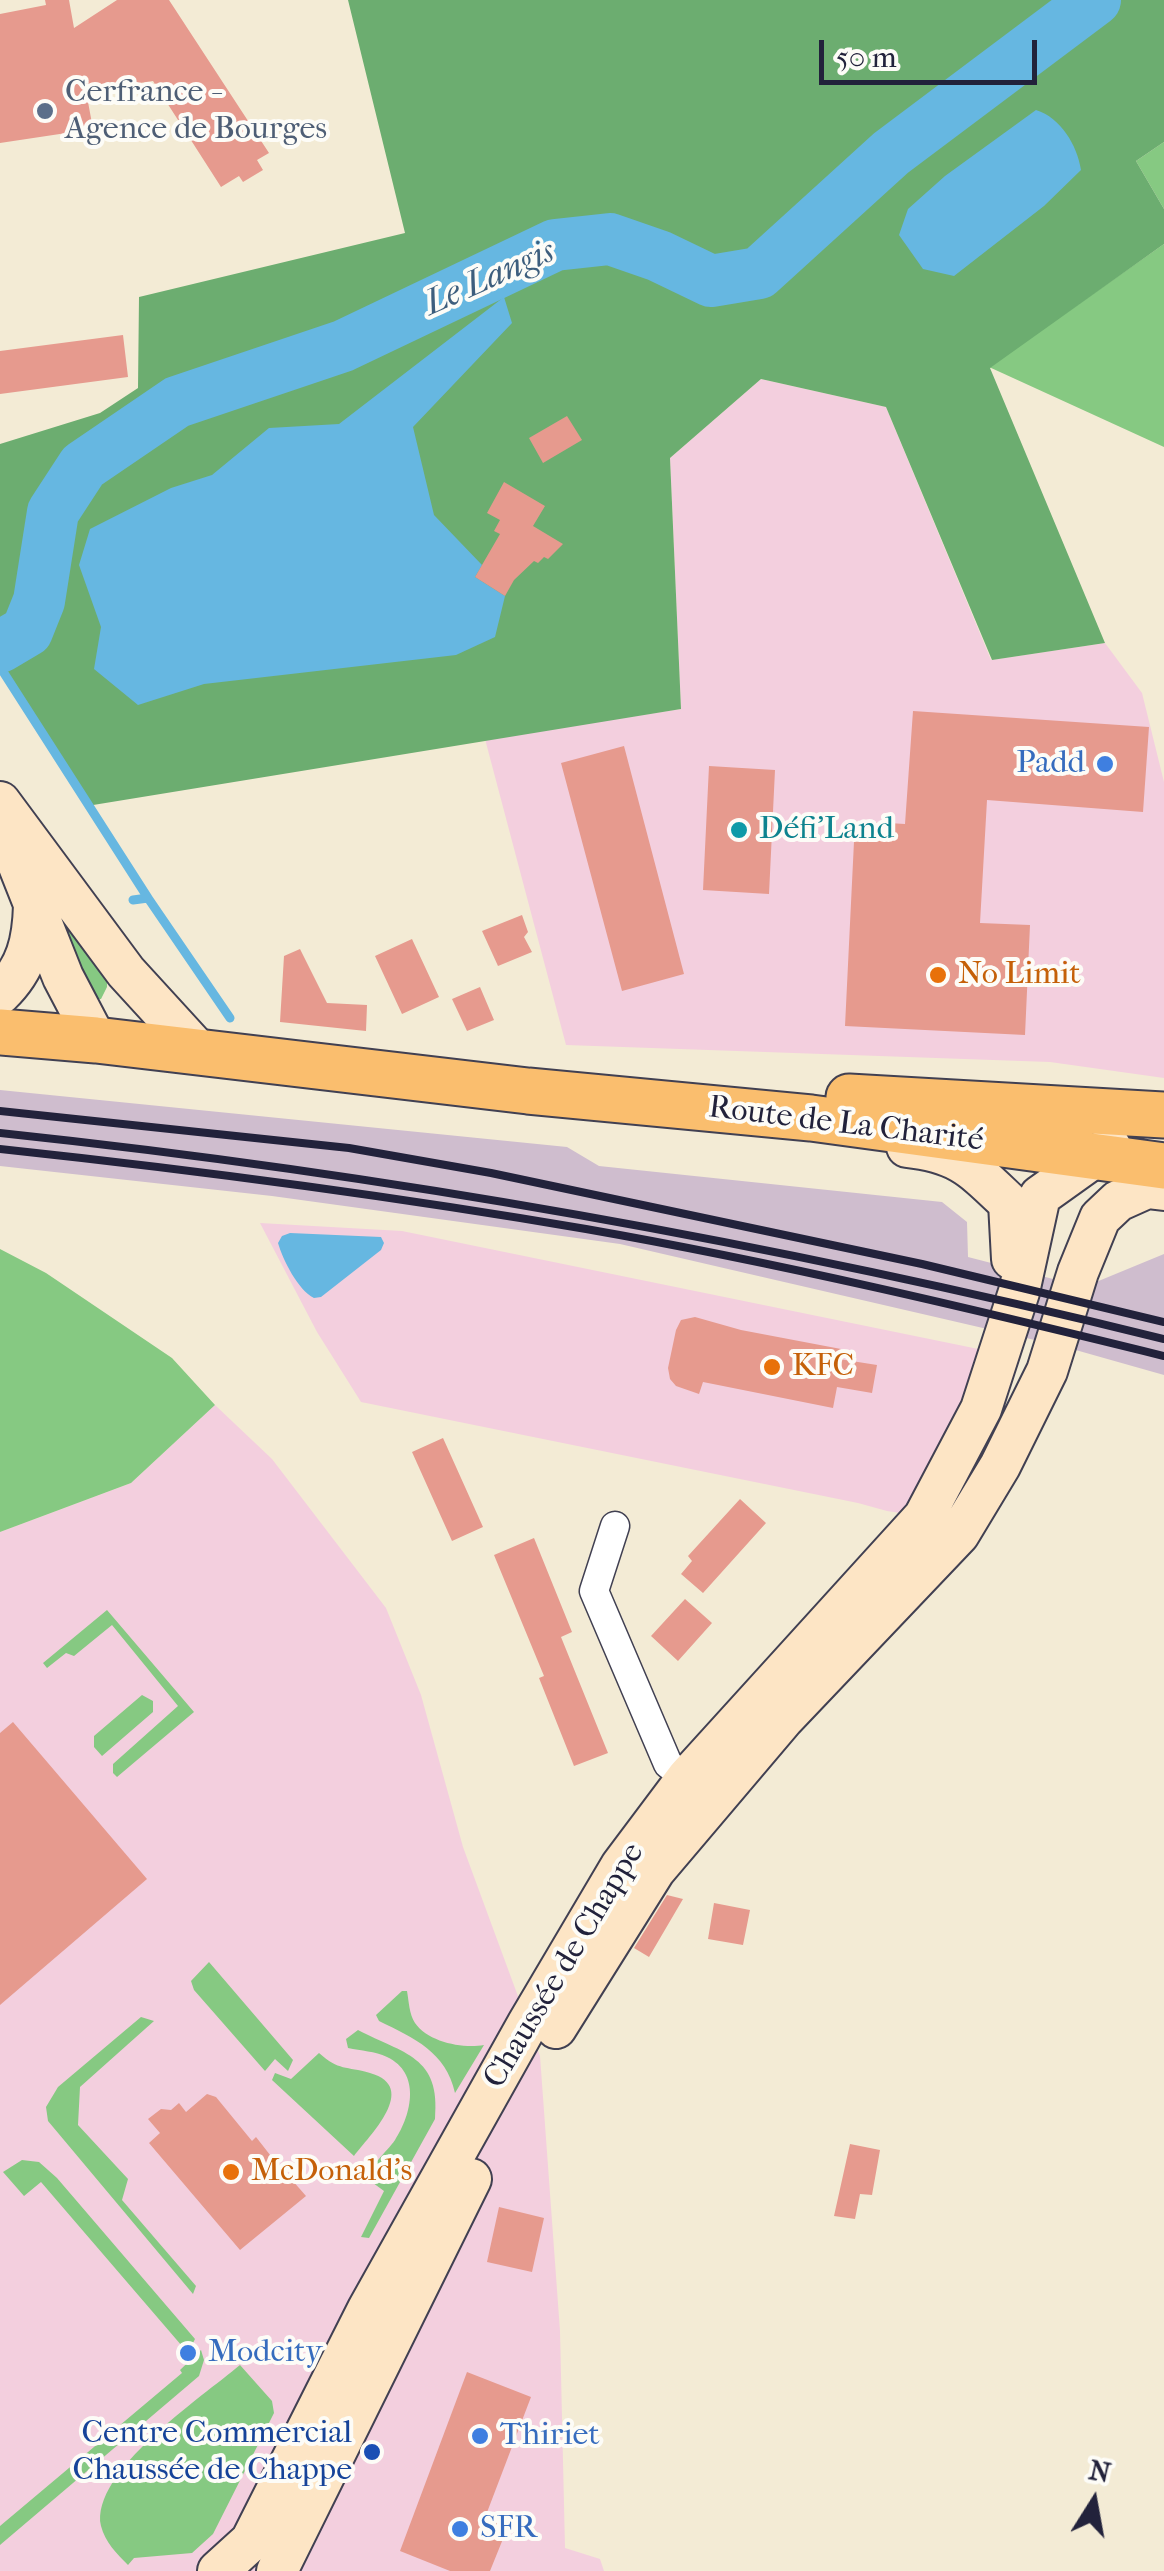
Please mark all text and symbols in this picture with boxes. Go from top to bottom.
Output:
scale bar [824,20,1042,82]
text: 50 m [836,40,897,75]
place label: Cerfrance - Agence de Bourges [65,74,327,149]
marker: Cerfrance - Agence de Bourges [34,100,56,122]
water label: Le Langis [419,232,561,326]
place label: Padd [1016,745,1085,783]
marker: Padd [1094,753,1116,775]
place label: Défi'Land [759,811,894,849]
marker: Défi'Land [728,819,750,841]
place label: No Limit [958,956,1081,994]
marker: No Limit [927,964,949,986]
street label: Route de La Charité [706,1089,986,1161]
place label: KFC [792,1348,854,1386]
marker: KFC [761,1356,783,1378]
street label: Chaussée de Chappe [477,1836,653,2096]
place label: McDonald's [251,2153,412,2191]
marker: McDonald's [220,2161,242,2183]
place label: Modcity [208,2334,322,2372]
marker: Modcity [177,2342,199,2364]
place label: Centre Commercial Chaussée de Chappe [73,2415,352,2490]
place label: Thiriet [500,2417,600,2455]
marker: Thiriet [469,2425,491,2447]
marker: Centre Commercial Chaussée de Chappe [361,2441,383,2463]
north arrow [1044,2451,1144,2551]
text: N [1086,2453,1113,2489]
place label: SFR [480,2510,537,2548]
marker: SFR [449,2518,471,2540]

